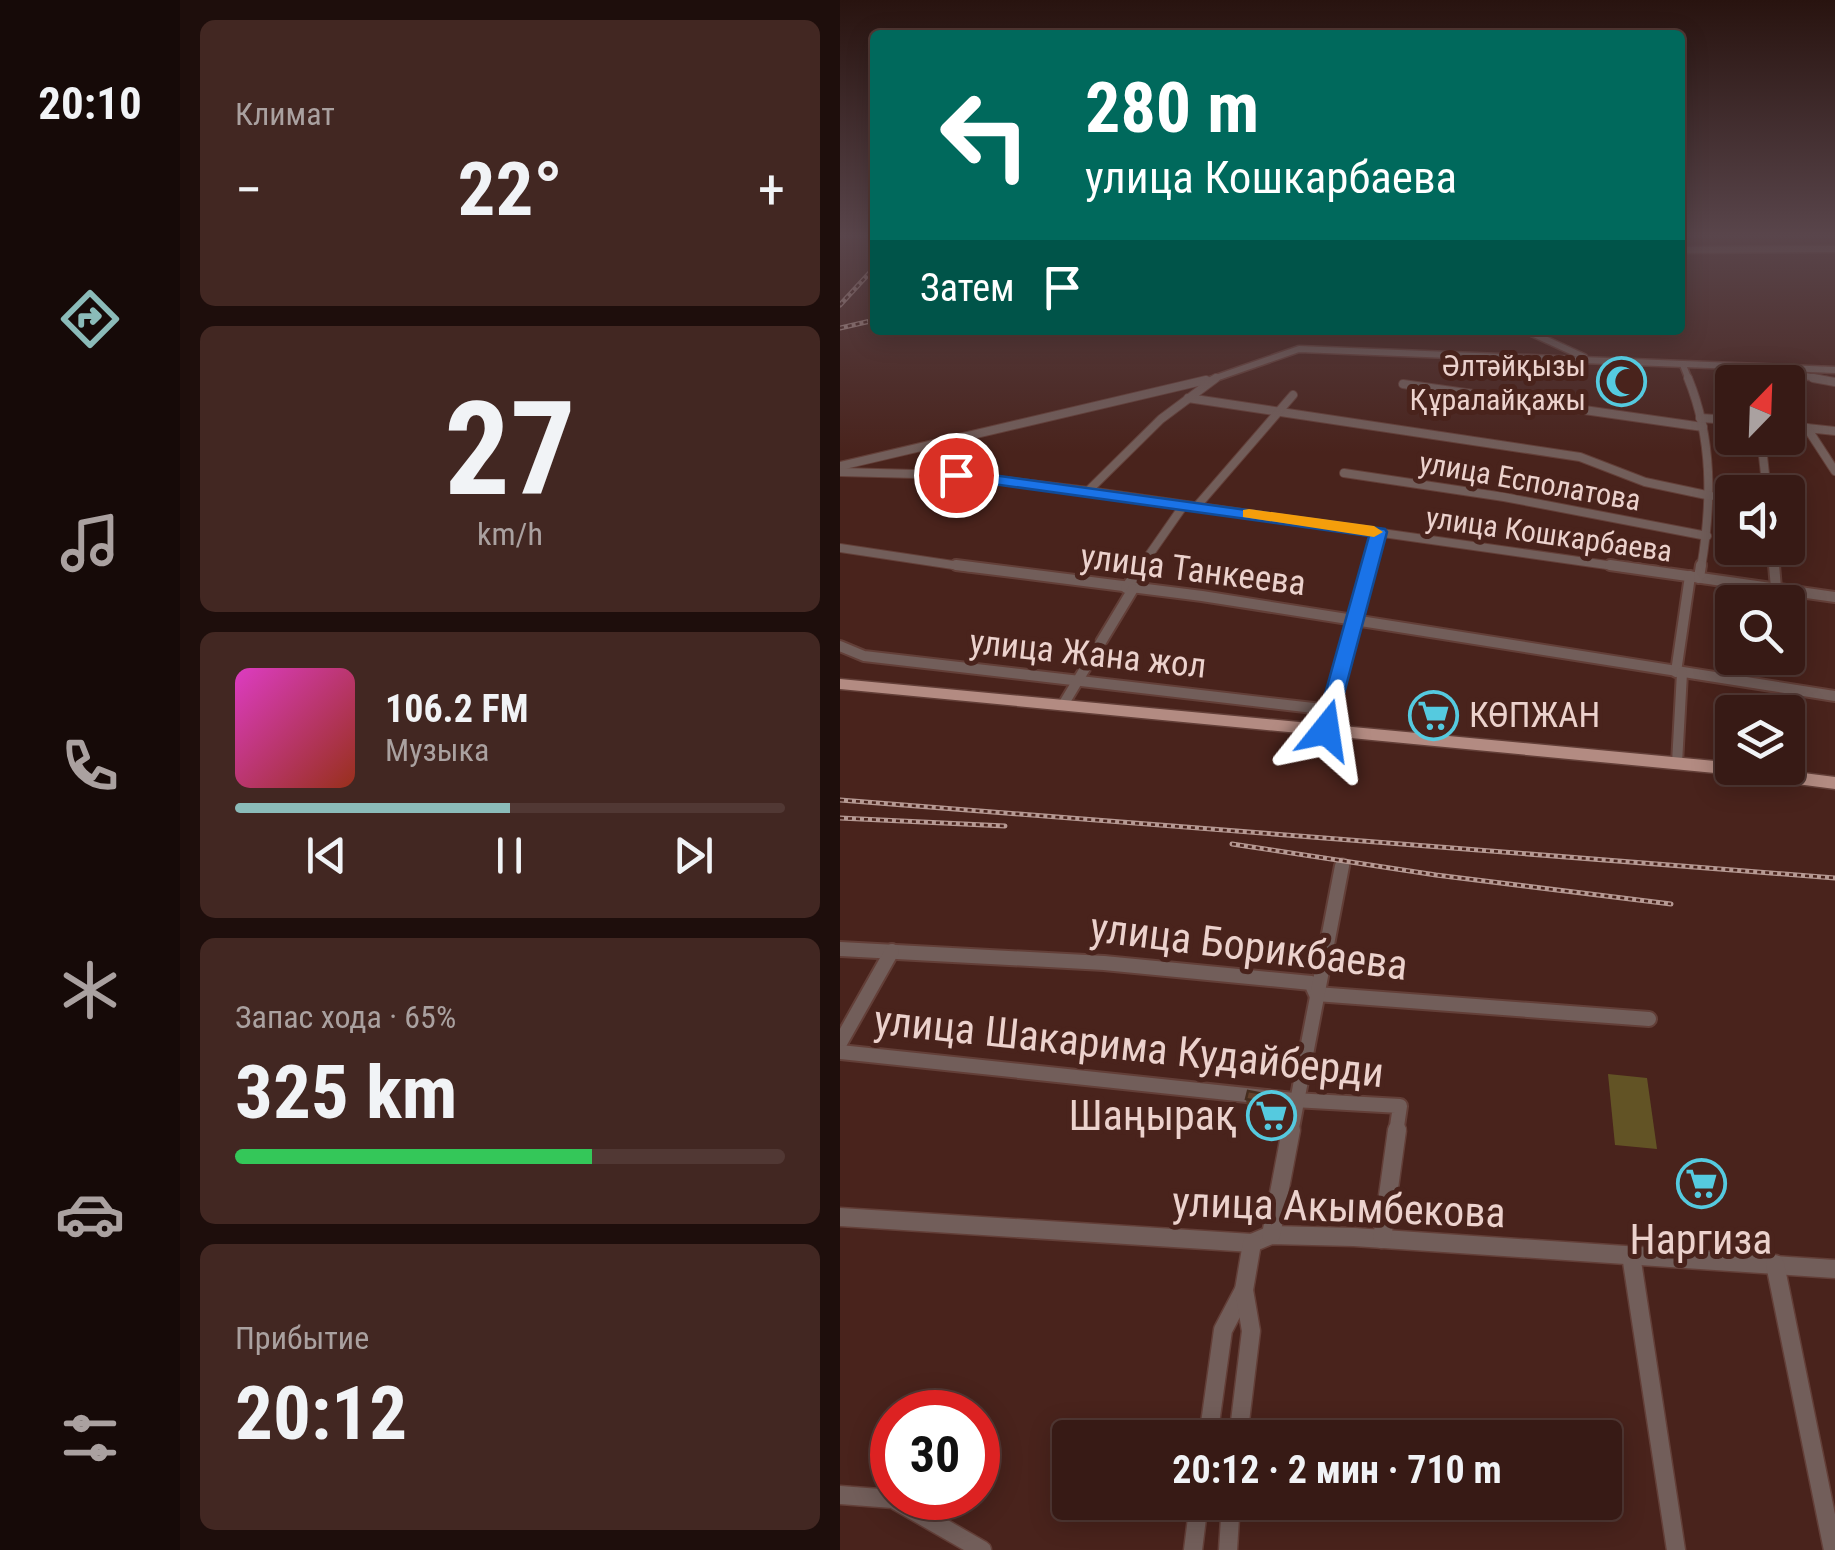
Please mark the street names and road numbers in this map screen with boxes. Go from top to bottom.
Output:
street label: улица Есполатова [1417,444,1643,518]
street label: улица Кошкарбаева [1424,499,1674,569]
street label: улица Танкеева [1078,536,1308,604]
street label: улица Жана жол [968,621,1208,687]
street label: улица Борикбаева [1088,902,1410,990]
street label: улица Шакарима Кудайберди [872,995,1386,1097]
street label: улица Акымбекова [1171,1177,1507,1237]

